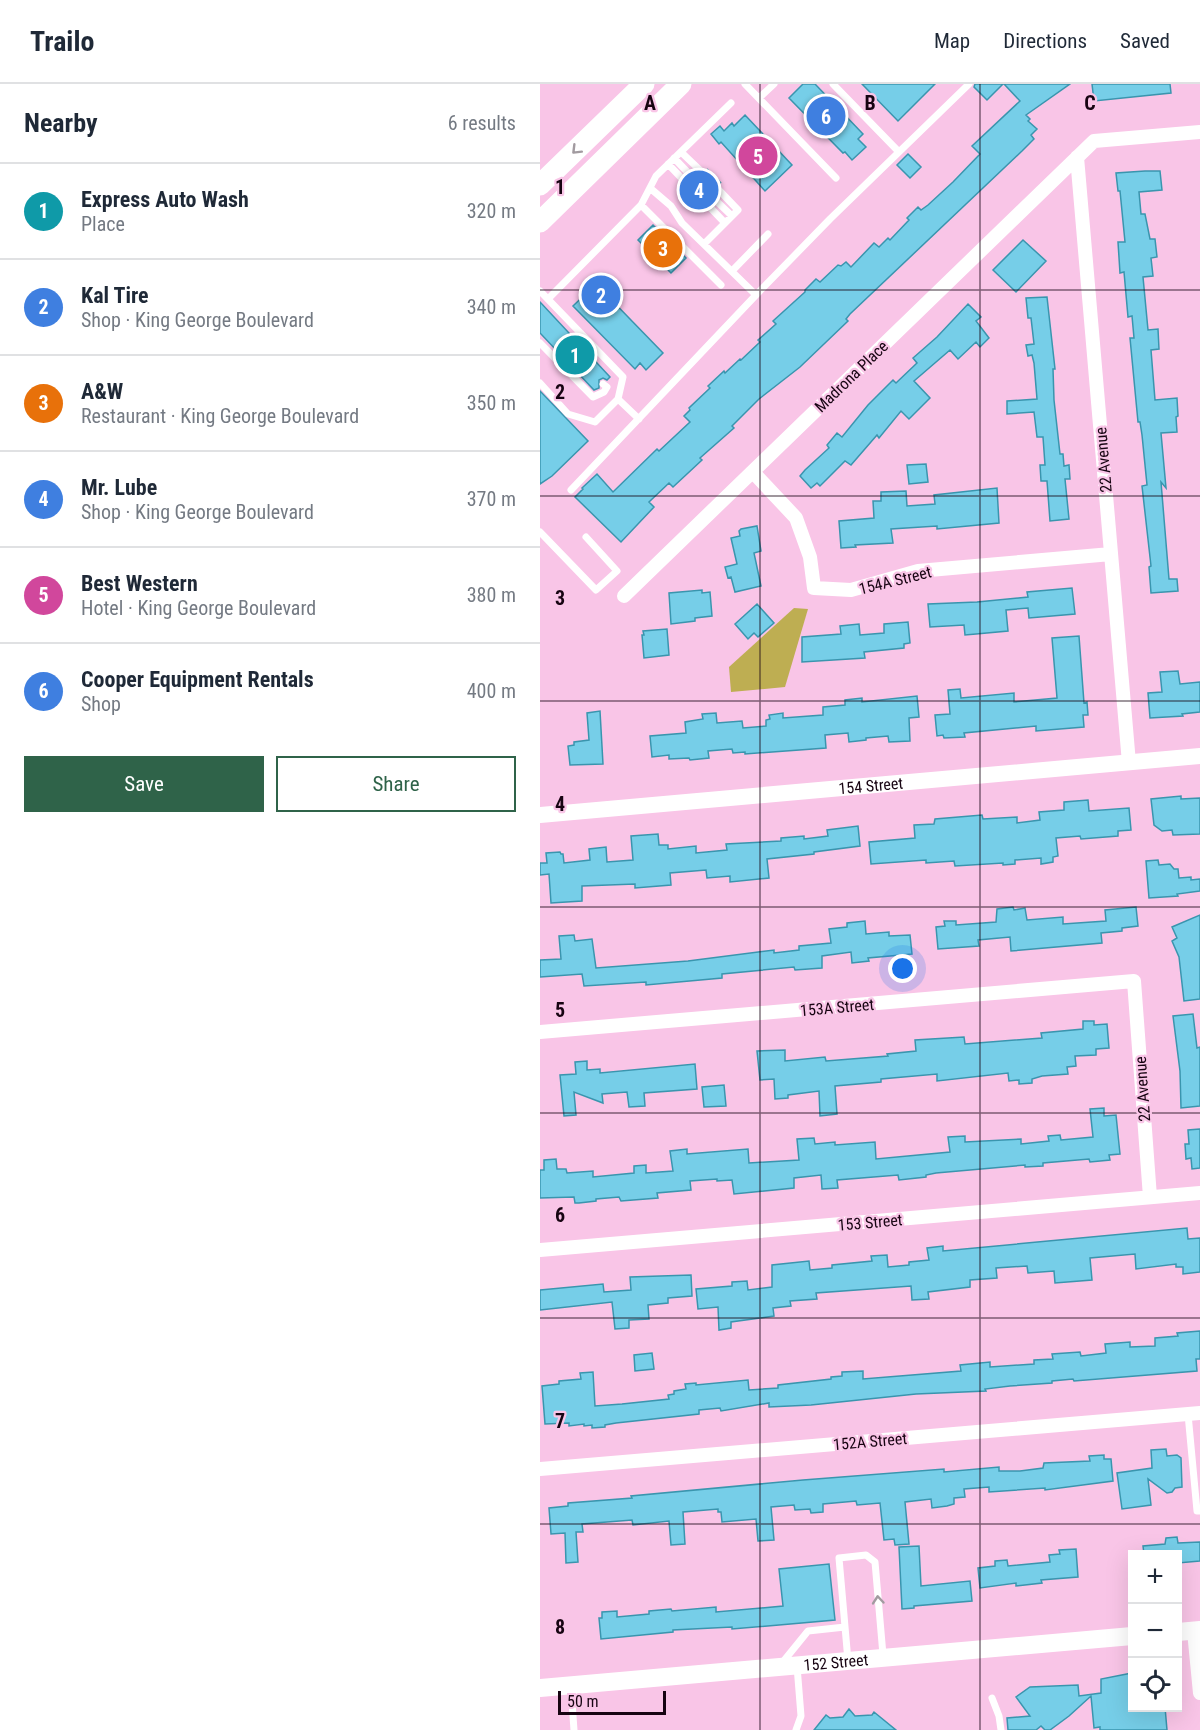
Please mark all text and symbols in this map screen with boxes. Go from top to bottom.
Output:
text: Trailo [30,25,94,58]
text: Map [934,29,970,53]
text: Directions [1003,29,1087,53]
text: Saved [1120,29,1170,53]
text: A [644,91,656,115]
text: B [864,91,876,115]
text: C [1084,91,1096,115]
pin: 6 [806,93,846,138]
text: Nearby [24,108,98,138]
text: 6 results [448,111,516,135]
pin: 5 [738,134,778,178]
one-way arrow [572,142,583,153]
pin: 4 [680,168,718,212]
text: 1 [555,175,565,199]
text: Express Auto Wash [81,187,249,212]
text: 1 [38,199,49,223]
text: 320 m [467,199,516,223]
text: Place [81,212,125,236]
pin: 3 [644,226,682,270]
pin: 2 [582,272,620,318]
text: Kal Tire [81,283,149,308]
text: 2 [38,295,49,319]
text: 340 m [467,295,516,319]
text: Shop · King George Boulevard [81,308,314,332]
pin: 1 [555,332,594,378]
street label: Madrona Place [811,337,892,416]
text: A&W [81,379,123,404]
text: 2 [555,380,565,404]
text: 3 [38,391,49,415]
text: 350 m [467,391,516,415]
text: Restaurant · King George Boulevard [81,404,359,428]
street label: 22 Avenue [1091,426,1116,493]
text: Mr. Lube [81,475,157,500]
text: 4 [38,487,49,511]
text: 370 m [467,487,516,511]
text: Shop · King George Boulevard [81,500,314,524]
street label: 154A Street [857,562,934,599]
text: Best Western [81,571,198,596]
text: 5 [38,583,49,607]
text: 380 m [467,583,516,607]
text: 3 [555,586,565,610]
text: Hotel · King George Boulevard [81,596,316,620]
text: Cooper Equipment Rentals [81,667,314,692]
text: 6 [38,679,49,703]
text: 400 m [467,679,516,703]
text: Shop [81,692,121,716]
button: Save [24,756,264,812]
button: Share [276,756,516,812]
street label: 154 Street [838,774,904,798]
text: 4 [555,792,565,816]
your location [888,954,917,983]
street label: 153A Street [799,995,875,1020]
text: 5 [555,998,565,1022]
street label: 22 Avenue [1131,1056,1154,1122]
text: 6 [555,1203,565,1227]
street label: 153 Street [837,1210,903,1235]
text: 7 [555,1409,565,1433]
street label: 152A Street [832,1429,908,1454]
map controls [1128,1550,1182,1712]
button: + [1128,1550,1182,1604]
one-way arrow [872,1595,885,1604]
button: − [1128,1604,1182,1658]
text: 8 [555,1615,565,1639]
street label: 152 Street [803,1650,869,1675]
button: locate [1128,1658,1182,1712]
scale bar [558,1688,666,1716]
text: 50 m [567,1692,599,1711]

